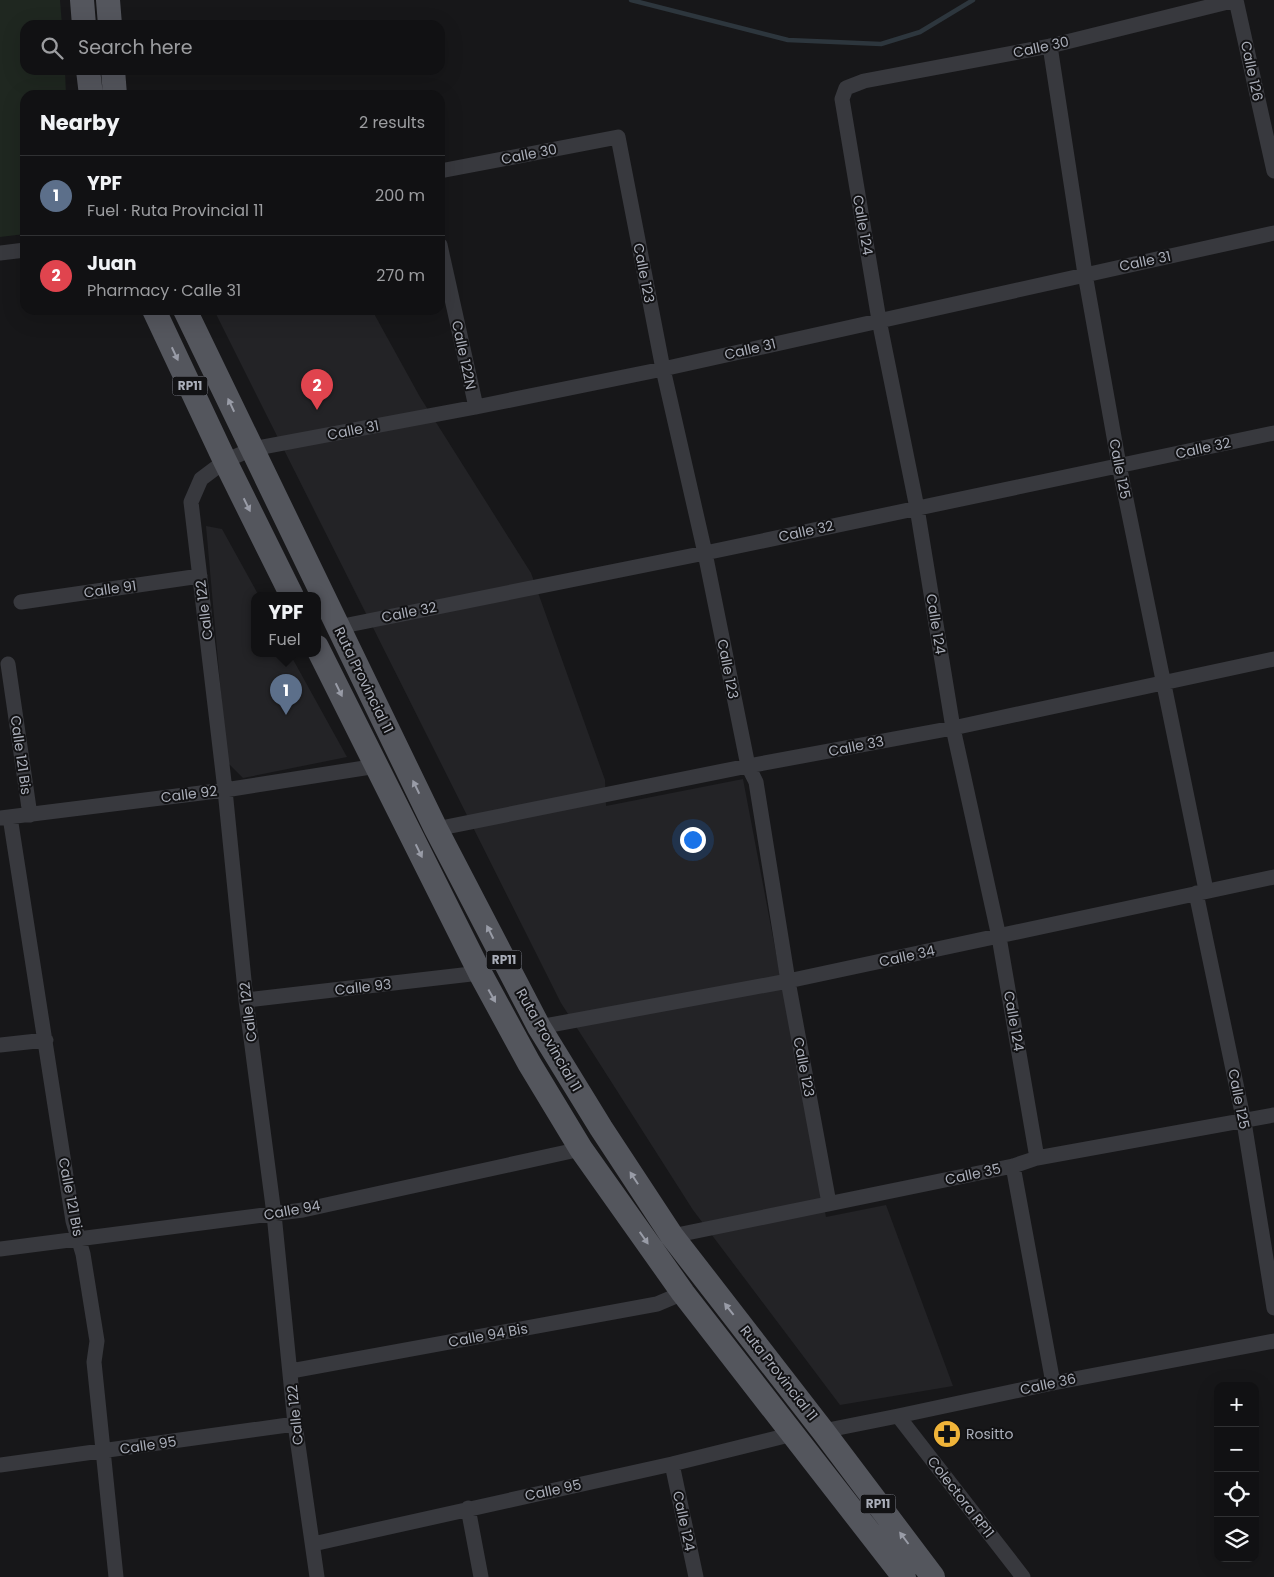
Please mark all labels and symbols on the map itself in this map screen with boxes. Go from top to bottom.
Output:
street label: Calle 30 [1011,31,1071,63]
street label: Calle 126 [1236,39,1268,103]
street label: Calle 30 [499,139,559,169]
street label: Calle 124 [848,193,878,257]
street label: Calle 123 [628,241,660,305]
street label: Calle 31 [1117,246,1173,276]
street label: Calle 122N [447,319,481,391]
street label: Calle 31 [722,333,778,365]
one-way arrow [171,347,179,361]
pin: 2 [301,369,333,410]
road number: RP11 [172,376,208,396]
one-way arrow [227,398,235,412]
street label: Calle 31 [325,415,381,445]
street label: Calle 32 [1174,432,1232,464]
street label: Calle 125 [1104,437,1136,501]
one-way arrow [243,498,251,512]
street label: Calle 32 [777,515,835,547]
street label: Calle 91 [82,575,138,603]
street label: Calle 122 [190,579,218,641]
street label: Calle 124 [921,592,951,656]
street label: Calle 32 [380,597,438,627]
street label: Ruta Provincial 11 [330,624,398,736]
street label: Calle 123 [712,637,744,701]
pin: 1 [270,674,302,715]
one-way arrow [335,683,343,697]
street label: Calle 121 Bis [6,714,36,796]
street label: Calle 33 [827,731,885,761]
one-way arrow [412,780,420,794]
street label: Calle 92 [160,781,218,807]
your location [680,827,706,853]
one-way arrow [415,844,423,859]
one-way arrow [486,925,494,939]
street label: Calle 34 [877,940,937,972]
road number: RP11 [486,950,522,970]
street label: Calle 93 [334,974,392,1000]
street label: Calle 122 [234,981,262,1043]
street label: Ruta Provincial 11 [511,985,587,1095]
street label: Calle 124 [999,989,1029,1053]
one-way arrow [488,990,497,1003]
street label: Calle 123 [788,1035,820,1099]
street label: Calle 125 [1223,1067,1255,1131]
street label: Calle 121 Bis [54,1156,88,1238]
street label: Calle 35 [943,1158,1003,1190]
one-way arrow [629,1171,639,1184]
street label: Calle 94 [262,1195,322,1225]
one-way arrow [639,1231,649,1244]
one-way arrow [724,1302,734,1316]
street label: Calle 94 Bis [447,1318,529,1352]
street label: Ruta Provincial 11 [735,1321,823,1425]
street label: Calle 36 [1018,1368,1078,1400]
street label: Calle 122 [282,1384,308,1446]
pharmacy icon: Rositto [932,1419,962,1449]
place label: Rositto [966,1424,1013,1444]
street label: Calle 95 [118,1431,178,1459]
street label: Colectora RP11 [923,1452,999,1542]
street label: Calle 95 [523,1474,583,1506]
street label: Calle 124 [668,1489,700,1553]
road number: RP11 [860,1495,896,1514]
one-way arrow [899,1531,909,1545]

